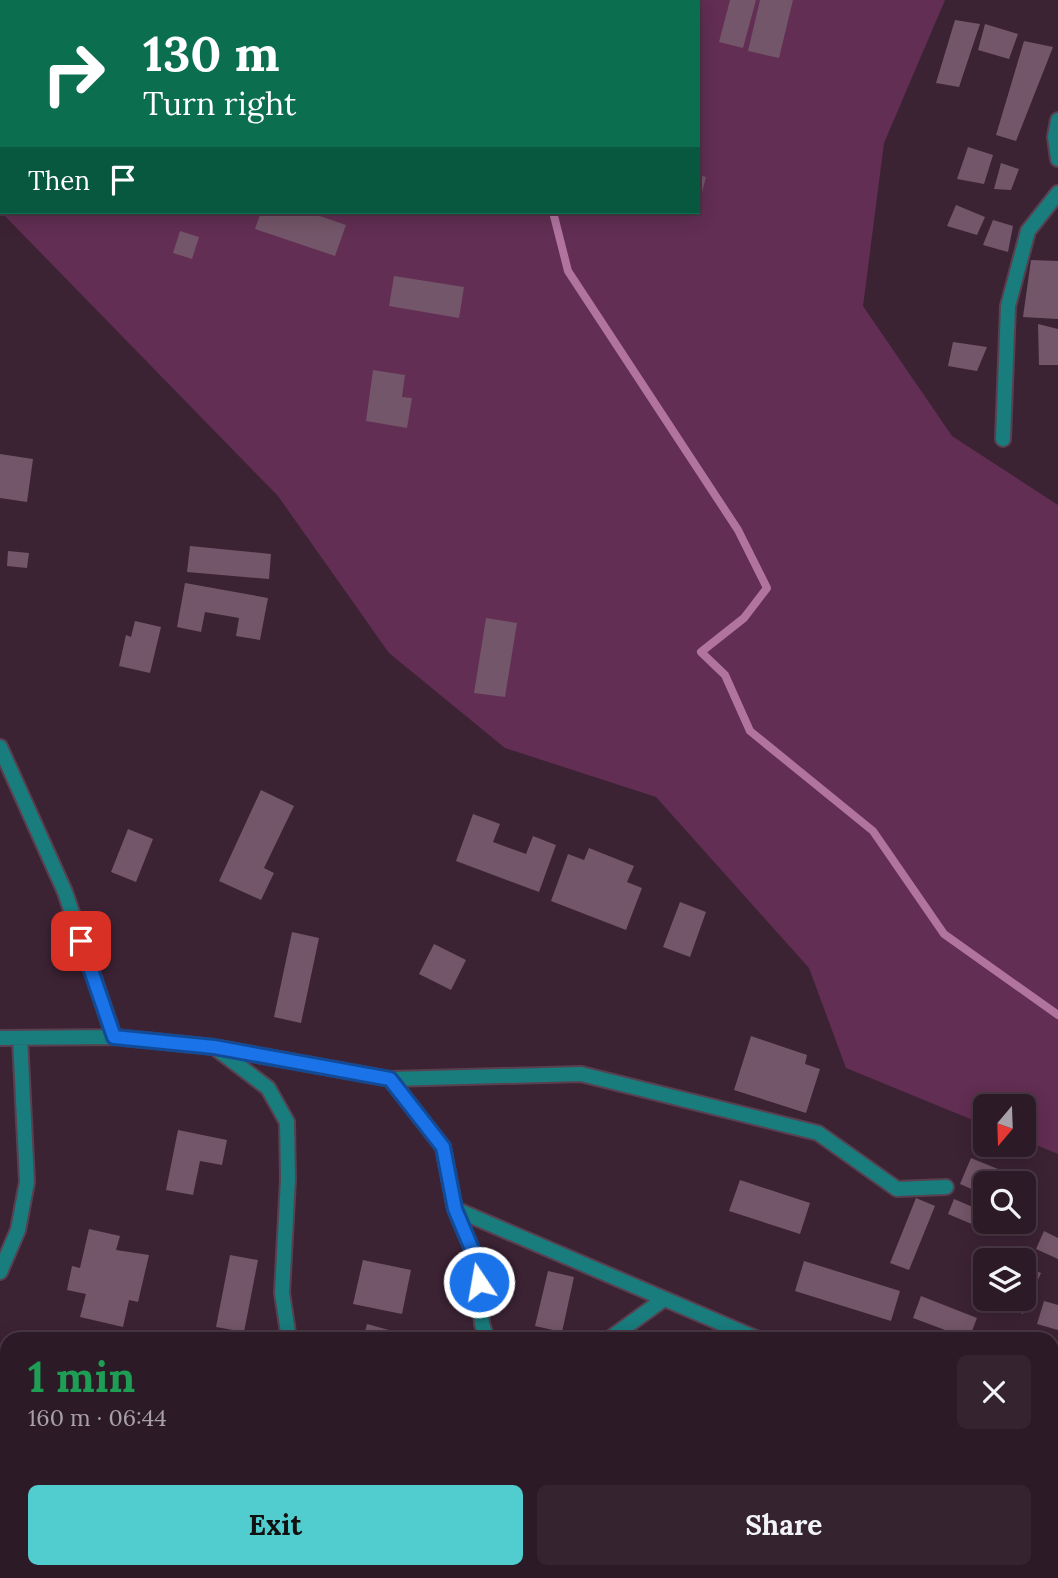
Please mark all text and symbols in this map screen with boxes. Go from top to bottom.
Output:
text: 130 m [143,22,279,84]
icon: right [28,28,119,119]
text: Turn right [143,83,296,124]
icon: arrive [104,161,142,199]
text: Then [28,164,90,197]
pin [51,911,111,971]
icon: arrive [62,922,100,960]
north arrow [973,1094,1036,1157]
map controls [973,1094,1036,1311]
button: search [973,1171,1036,1234]
position arrow [442,1245,516,1319]
button: layers [973,1248,1036,1311]
text: 1 min [28,1350,135,1404]
button: close [957,1355,1031,1429]
text: 160 m · 06:44 [28,1403,167,1432]
button: Exit [28,1485,523,1565]
button: Share [537,1485,1031,1565]

